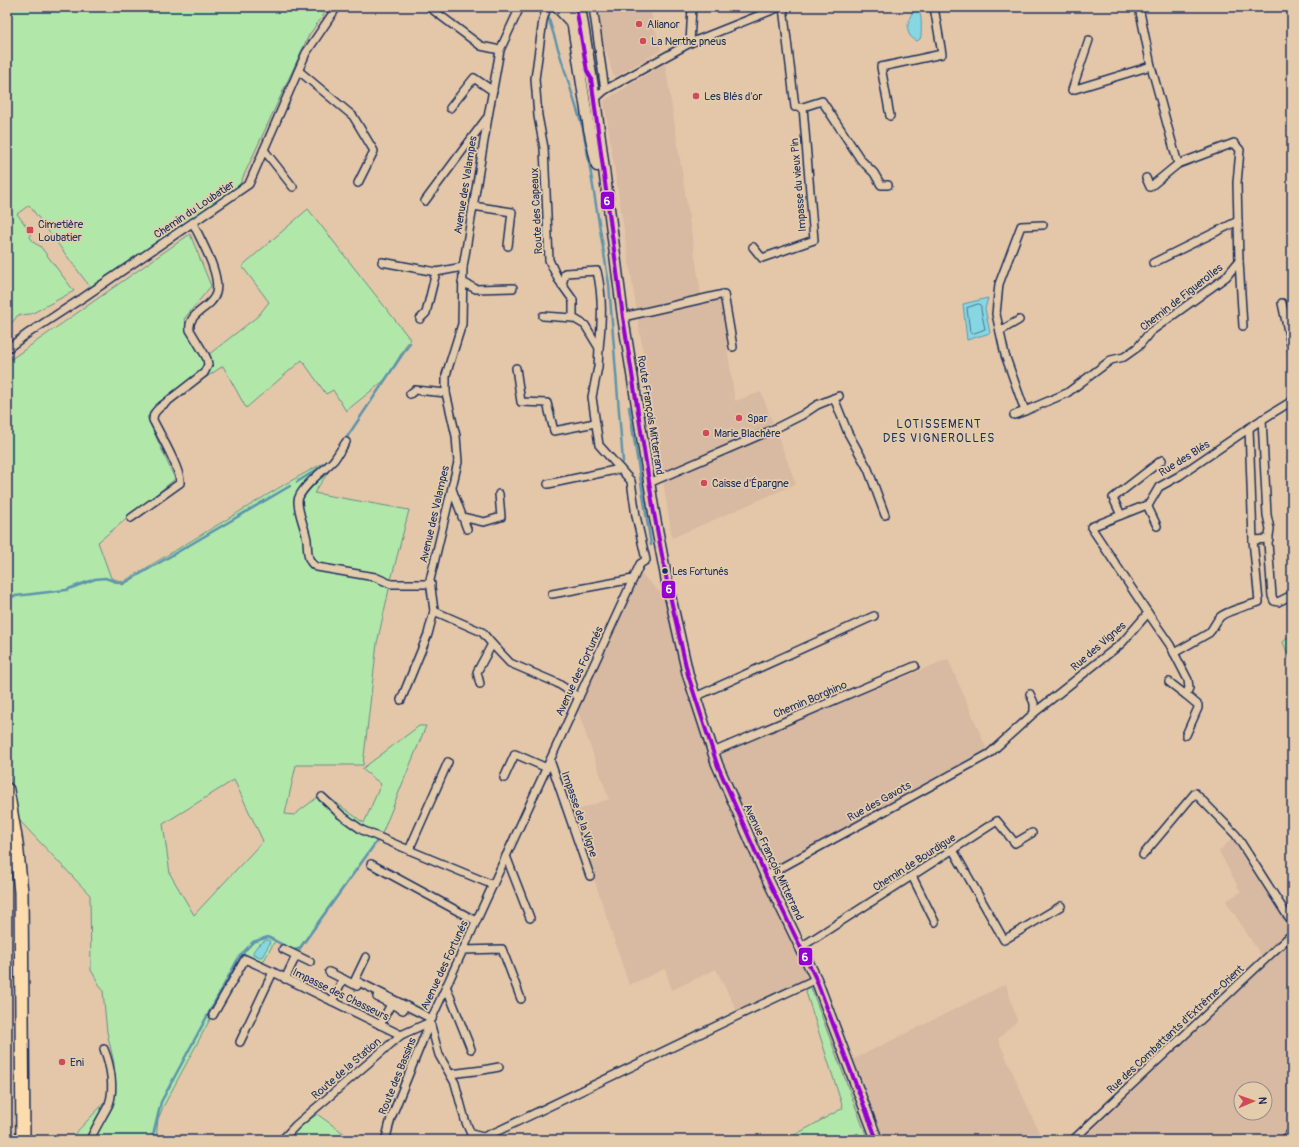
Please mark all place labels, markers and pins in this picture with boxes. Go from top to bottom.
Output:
place label: Alianor [647,18,680,31]
marker: Alianor [634,19,644,29]
place label: La Nerthe pneus [651,35,726,48]
marker: La Nerthe pneus [638,36,648,46]
place label: Les Blés d'or [704,90,762,103]
marker: Les Blés d'or [691,91,701,101]
place label: Cimetière Loubatier [38,218,84,244]
marker: Cimetière Loubatier [25,225,35,235]
place label: Spar [747,412,768,425]
marker: Spar [734,413,744,423]
place label: Marie Blachère [714,427,781,440]
marker: Marie Blachère [701,428,711,438]
place label: Caisse d'Épargne [712,477,789,490]
marker: Caisse d'Épargne [699,478,709,488]
marker: Les Fortunés [660,566,670,576]
place label: Les Fortunés [672,566,729,578]
place label: Eni [70,1056,84,1069]
marker: Eni [57,1057,67,1067]

